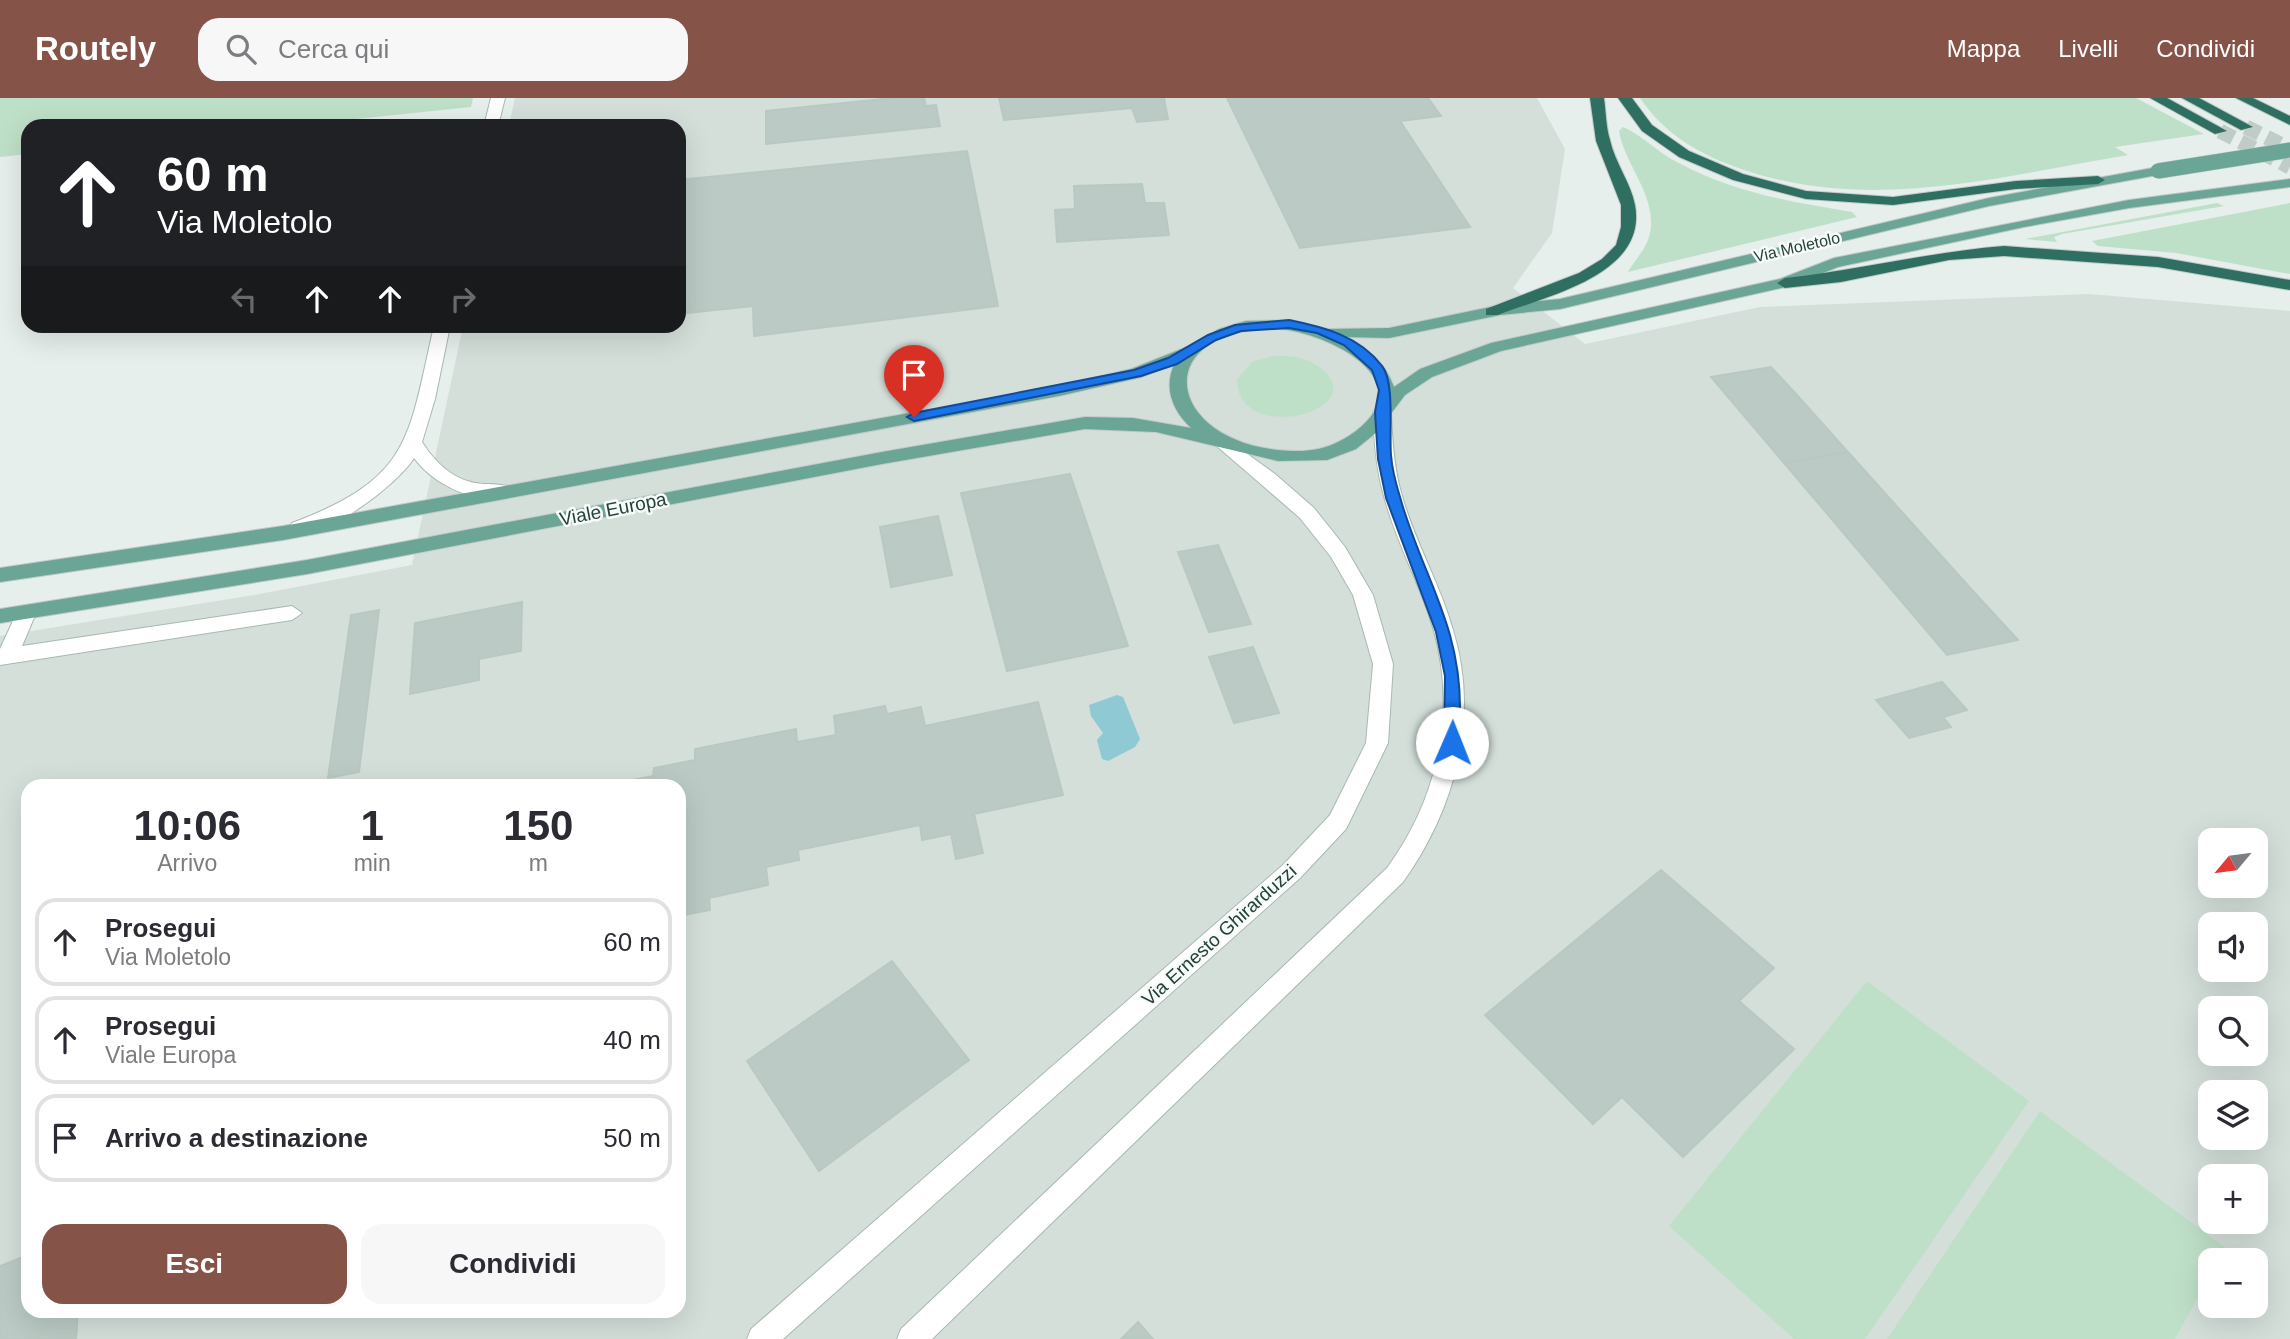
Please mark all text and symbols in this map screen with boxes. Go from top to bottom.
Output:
search box [198,18,688,81]
text: Routely [35,30,156,67]
icon: search [222,30,260,68]
text: Cerca qui [278,34,389,64]
text: Mappa [1947,35,2020,62]
text: Livelli [2058,35,2118,62]
text: Condividi [2156,35,2255,62]
icon: ahead [42,147,133,238]
text: 60 m [157,147,269,201]
text: Via Moletolo [157,204,333,240]
street label: Via Moletolo [1752,229,1842,265]
icon: left [225,280,263,318]
icon: ahead [298,280,336,318]
icon: ahead [371,280,409,318]
icon: right [444,280,482,318]
pin [884,345,944,417]
icon: arrive [895,356,933,394]
street label: Viale Europa [558,488,669,530]
position arrow [1415,706,1489,780]
text: 10:06 [134,802,241,849]
text: 1 [360,802,384,849]
text: 150 [503,802,573,849]
north arrow [2198,828,2268,898]
map controls [2198,828,2268,1318]
text: Arrivo [157,850,217,876]
text: min [354,850,391,876]
text: m [529,850,548,876]
street label: Via Ernesto Ghirarduzzi [1138,860,1300,1010]
button: sound [2198,912,2268,982]
text: Prosegui [105,913,216,943]
icon: ahead [46,923,84,961]
text: 60 m [603,927,661,957]
text: Via Moletolo [105,944,231,970]
button: search [2198,996,2268,1066]
text: Prosegui [105,1011,216,1041]
icon: ahead [46,1021,84,1059]
text: 40 m [603,1025,661,1055]
text: Viale Europa [105,1042,236,1068]
button: layers [2198,1080,2268,1150]
icon: arrive [46,1119,84,1157]
text: Arrivo a destinazione [105,1123,368,1153]
text: 50 m [603,1123,661,1153]
button: + [2198,1164,2268,1234]
button: Esci [42,1224,347,1304]
button: Condividi [361,1224,665,1304]
button: − [2198,1248,2268,1318]

